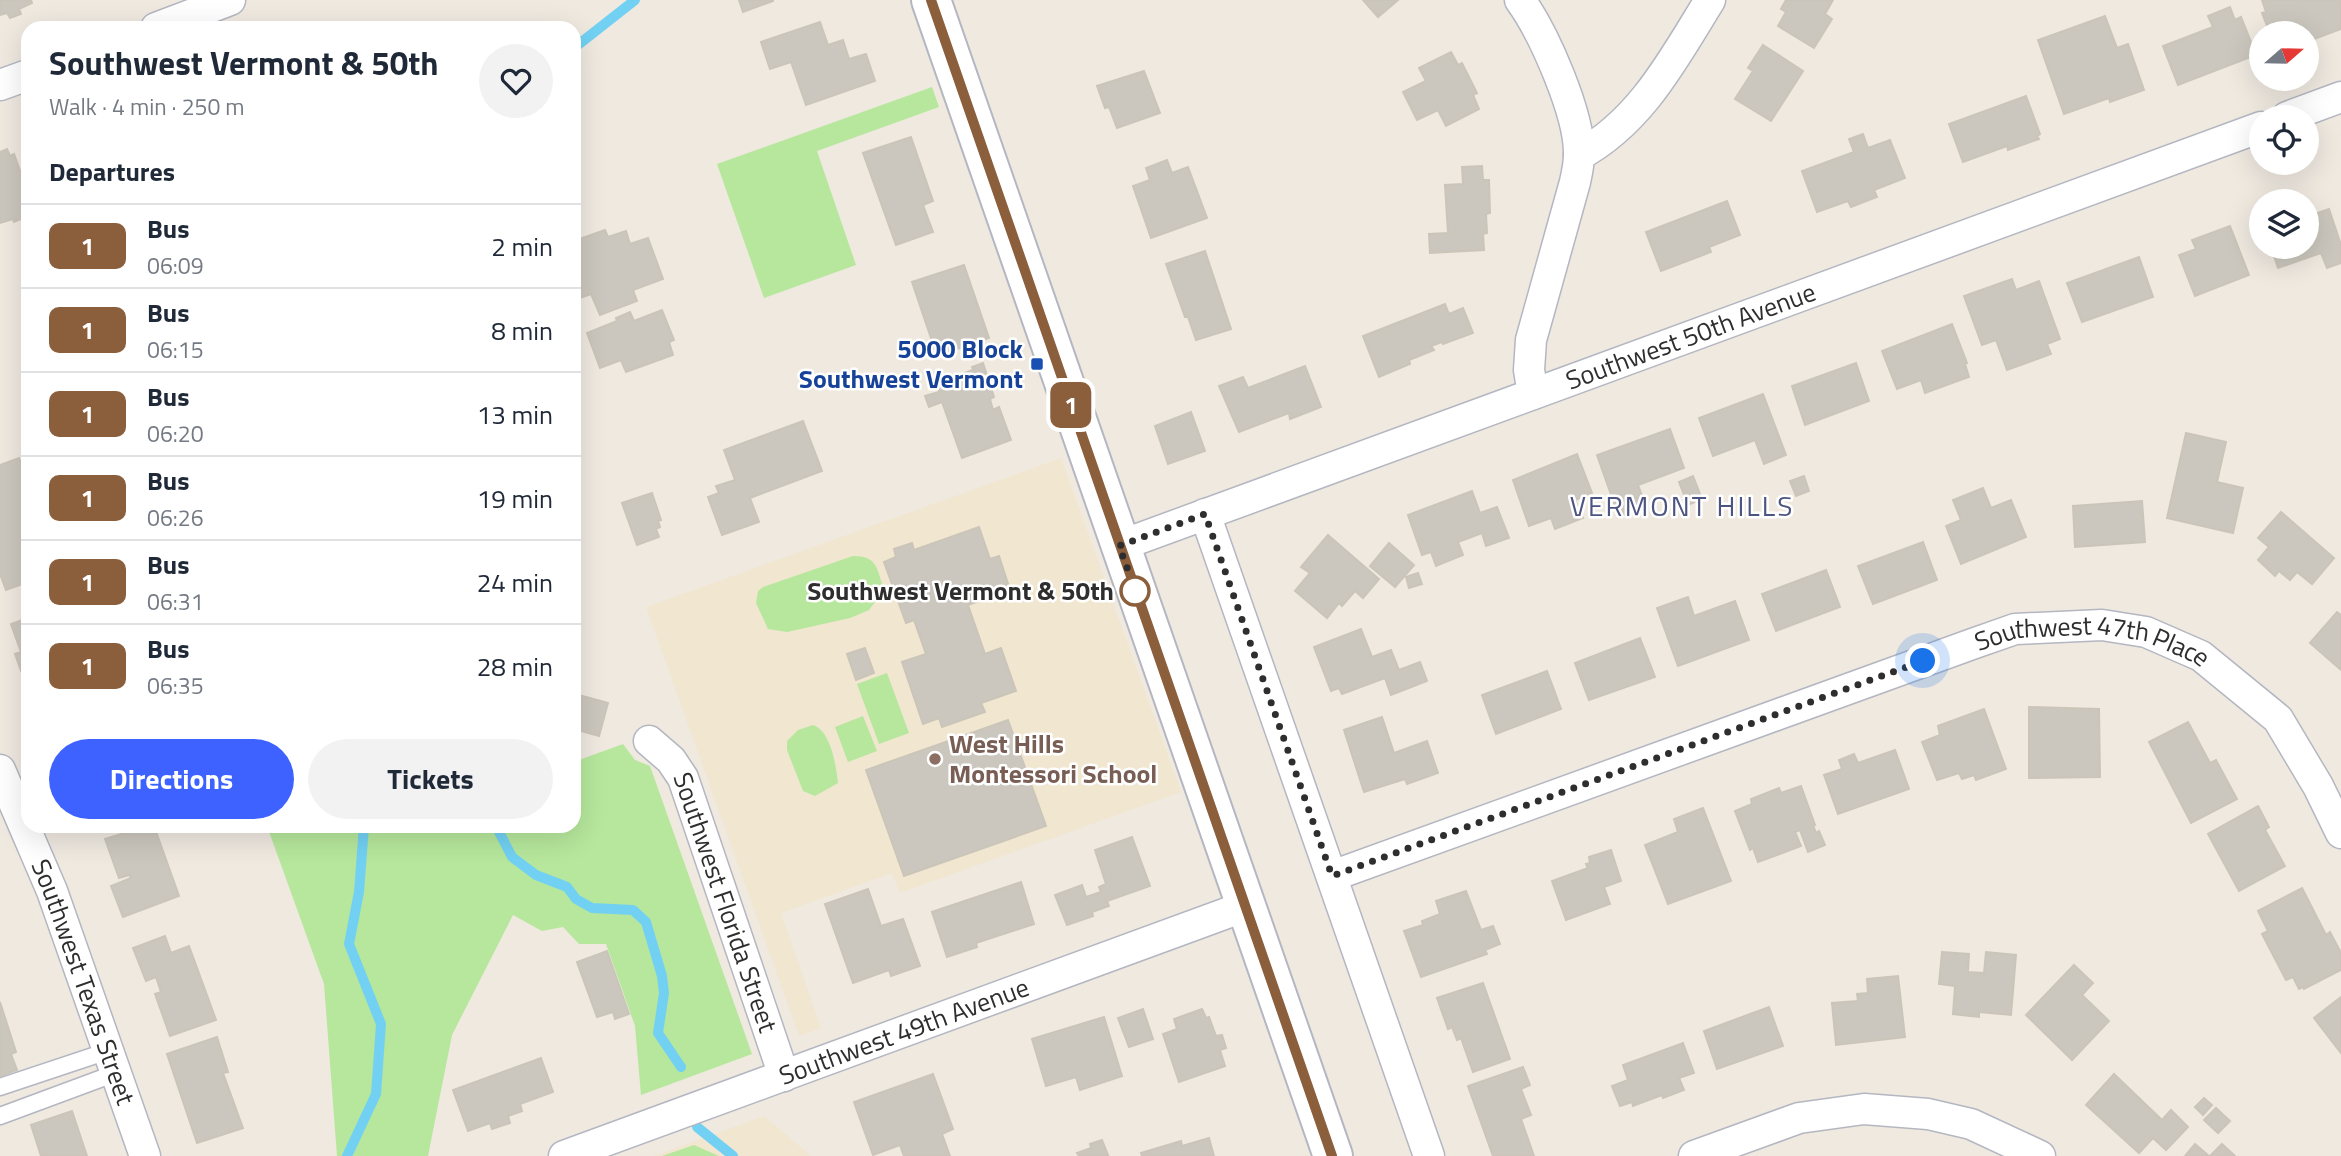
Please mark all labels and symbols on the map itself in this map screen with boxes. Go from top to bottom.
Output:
north arrow [2249,21,2319,91]
street label: Southwest 50th Avenue [1560,272,1821,399]
place label: 5000 Block Southwest Vermont [799,329,1024,398]
marker: 5000 Block Southwest Vermont [1029,356,1045,372]
line badge: 1 [1048,382,1094,428]
district label: VERMONT HILLS [1570,484,1794,527]
place label: Southwest Vermont & 50th [807,571,1114,610]
marker: Southwest Vermont & 50th [1120,576,1150,606]
street label: Southwest 47th Place [1969,605,2220,676]
your location [1905,643,1940,678]
place label: West Hills Montessori School [949,724,1157,793]
marker: West Hills Montessori School [927,751,943,767]
street label: Southwest Florida Street [663,767,788,1037]
street label: Southwest Texas Street [22,853,146,1110]
street label: Southwest 49th Avenue [773,967,1034,1095]

